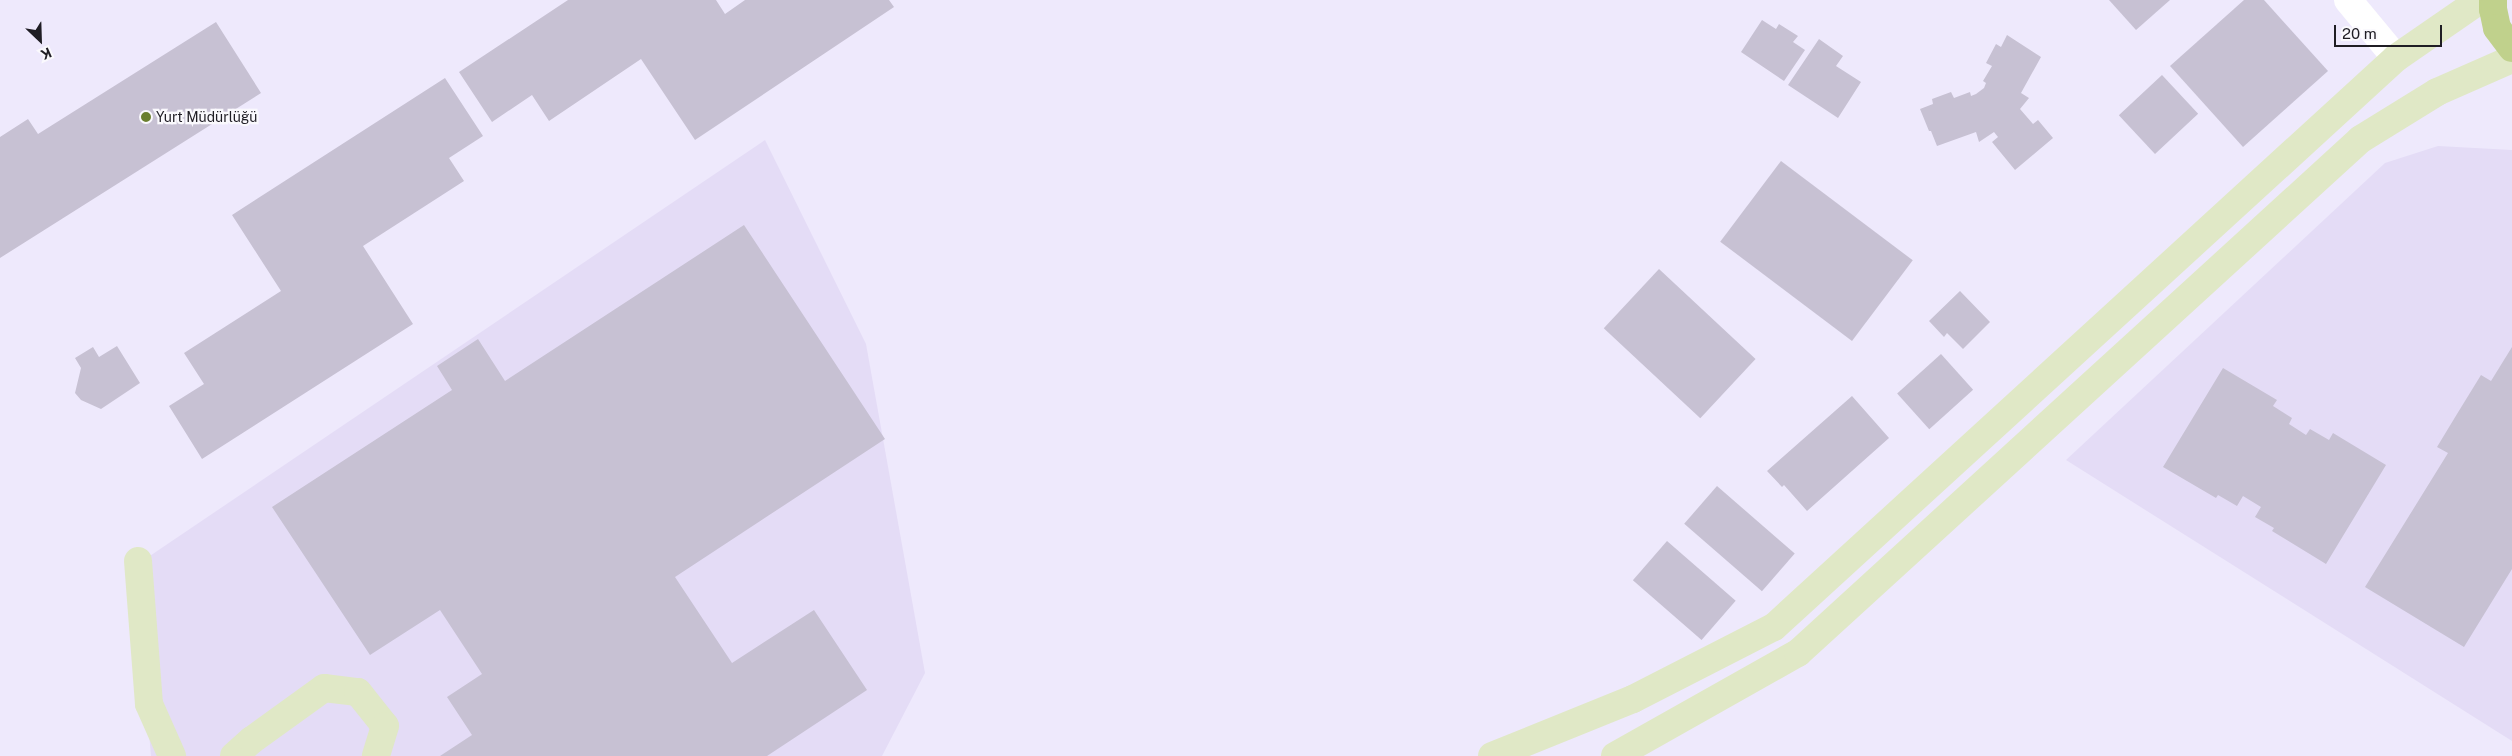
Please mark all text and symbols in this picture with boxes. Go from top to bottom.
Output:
north arrow [15,15,65,65]
scale bar [2337,15,2444,47]
text: 20 m [2342,25,2377,42]
text: K [38,44,54,63]
place label: Yurt Müdürlüğü [156,109,257,125]
marker: Yurt Müdürlüğü [140,111,152,123]

